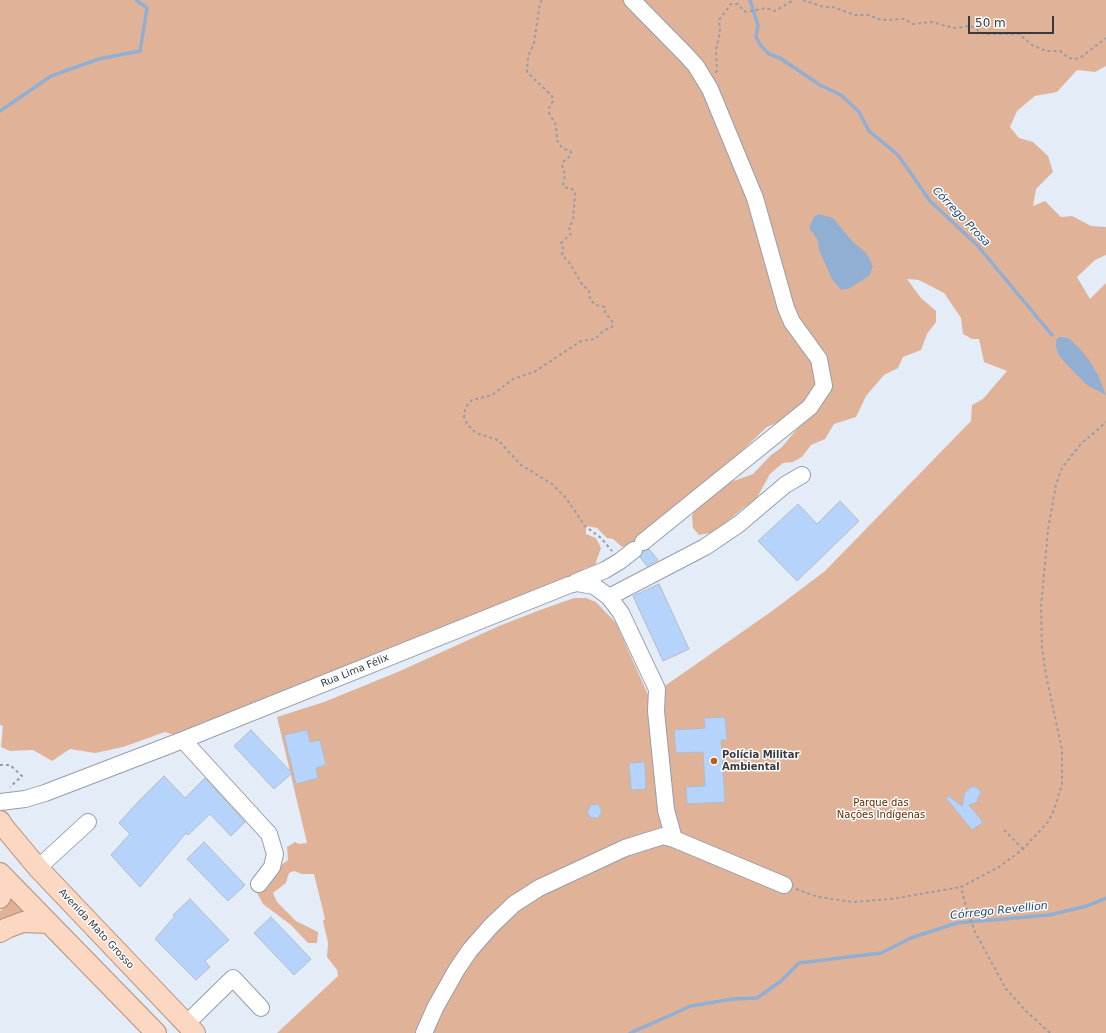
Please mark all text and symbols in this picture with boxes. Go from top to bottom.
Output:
scale bar [970,8,1056,34]
text: 50 m [975,16,1006,30]
water label: Córrego Prosa [929,184,993,250]
street label: Rua Lima Félix [319,652,391,690]
place label: Polícia Militar Ambiental [722,749,799,772]
marker: Polícia Militar Ambiental [709,756,719,766]
park label: Parque das Nações Indígenas [837,797,925,820]
street label: Avenida Mato Grosso [56,886,136,972]
water label: Córrego Revellion [950,899,1048,923]

